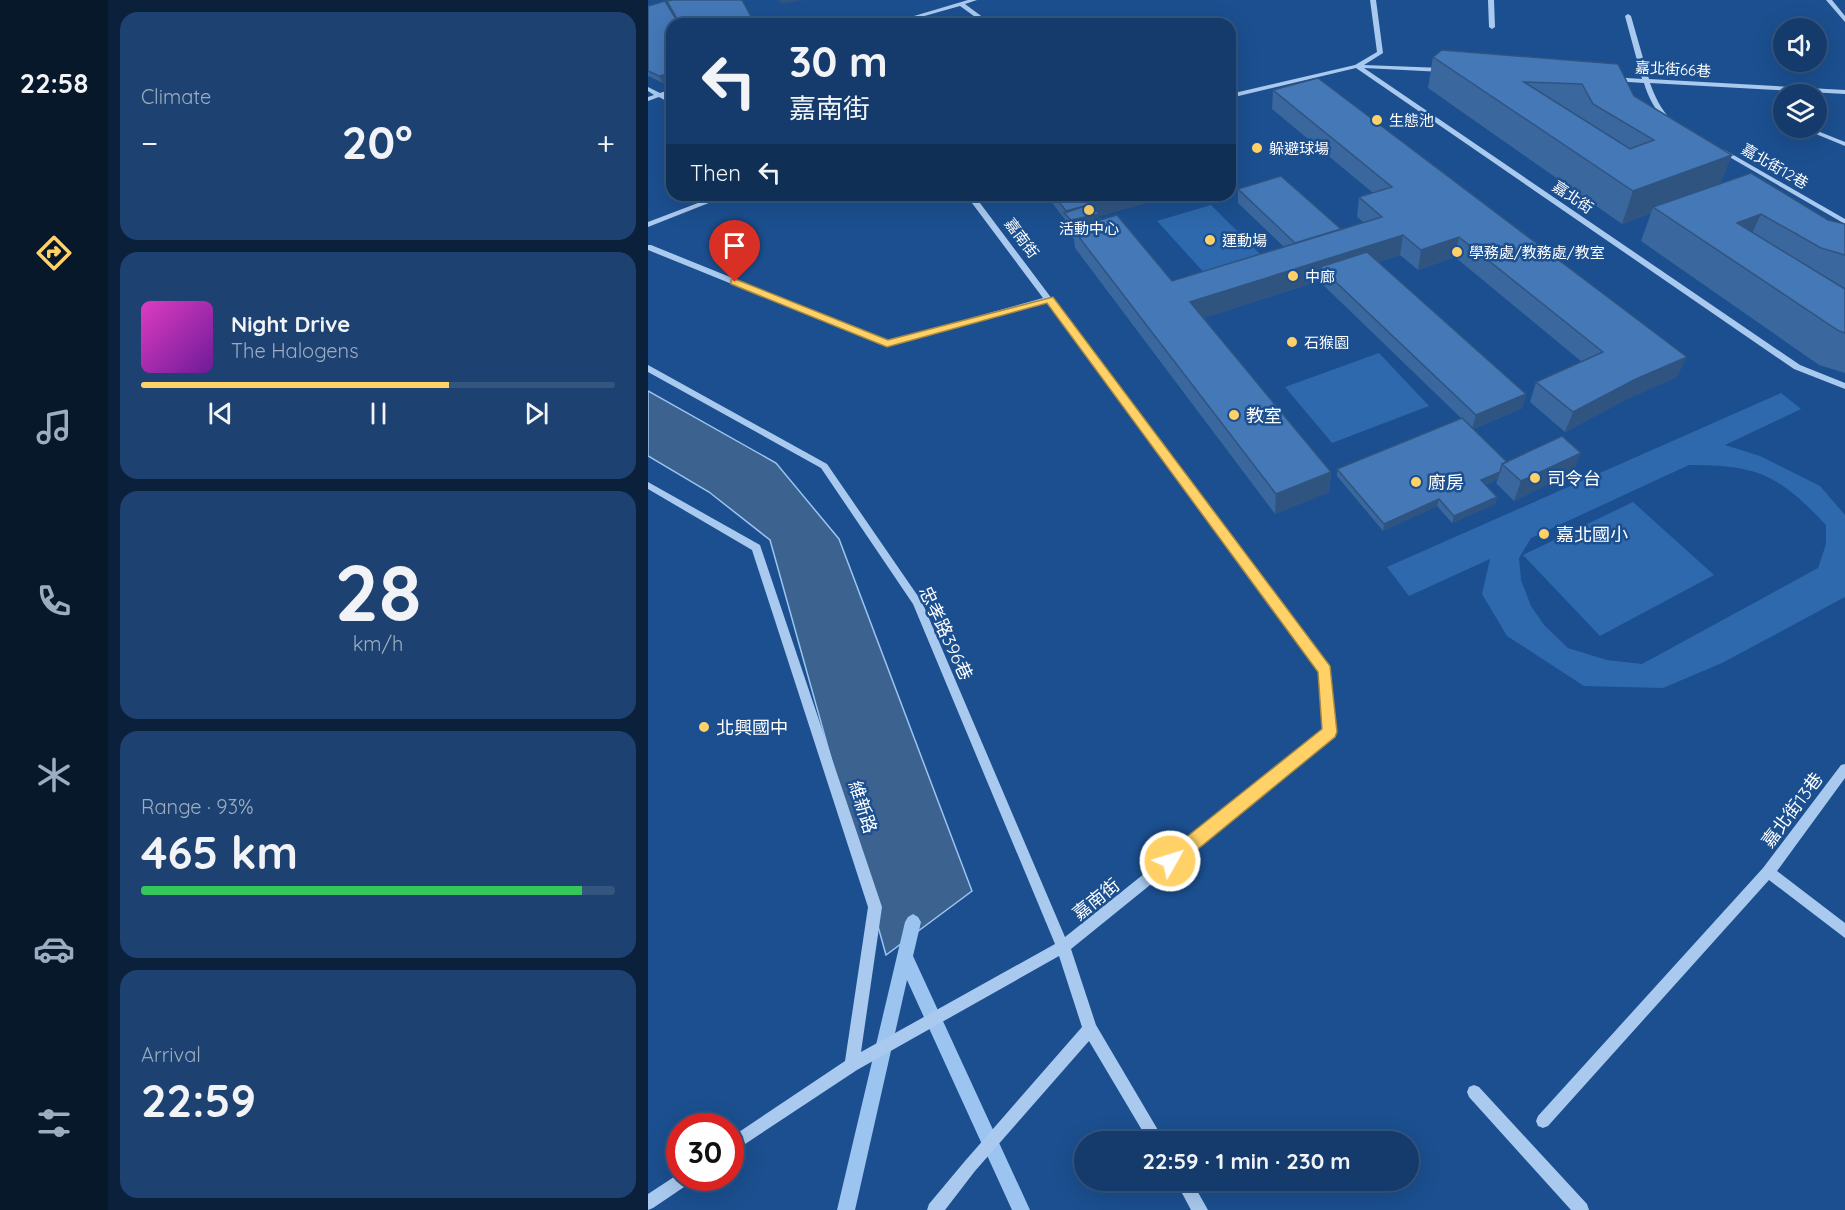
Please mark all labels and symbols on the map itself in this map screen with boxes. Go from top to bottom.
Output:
street label: 嘉北街66巷 [1634,58,1712,80]
place label: 生態池 [1389,111,1434,130]
marker: 生態池 [1370,113,1384,127]
place label: 躲避球場 [1269,139,1329,158]
street label: 嘉北街12巷 [1738,139,1812,193]
marker: 躲避球場 [1250,141,1264,155]
street label: 嘉北街 [1549,177,1597,217]
marker: 活動中心 [1082,203,1096,217]
street label: 嘉南街 [1001,214,1043,262]
place label: 活動中心 [1059,219,1119,238]
pin [709,220,760,282]
place label: 運動場 [1222,231,1267,250]
marker: 運動場 [1203,233,1217,247]
place label: 學務處/教務處/教室 [1469,243,1605,262]
marker: 學務處/教務處/教室 [1450,245,1464,259]
place label: 中廊 [1305,267,1335,286]
marker: 中廊 [1286,269,1300,283]
place label: 石猴園 [1304,333,1349,352]
marker: 石猴園 [1285,335,1299,349]
place label: 教室 [1246,404,1282,427]
marker: 教室 [1227,408,1241,422]
place label: 司令台 [1547,467,1601,490]
place label: 廚房 [1428,471,1464,494]
marker: 司令台 [1528,471,1542,485]
marker: 廚房 [1409,475,1423,489]
place label: 嘉北國小 [1556,523,1628,546]
marker: 嘉北國小 [1537,527,1551,541]
street label: 忠孝路396巷 [914,582,978,684]
place label: 北興國中 [716,716,788,739]
marker: 北興國中 [697,720,711,734]
street label: 嘉北街13巷 [1756,768,1828,852]
street label: 維新路 [844,778,882,836]
position arrow [1138,829,1202,893]
street label: 嘉南街 [1068,873,1124,925]
speed limit sign: 30 [666,1113,744,1191]

